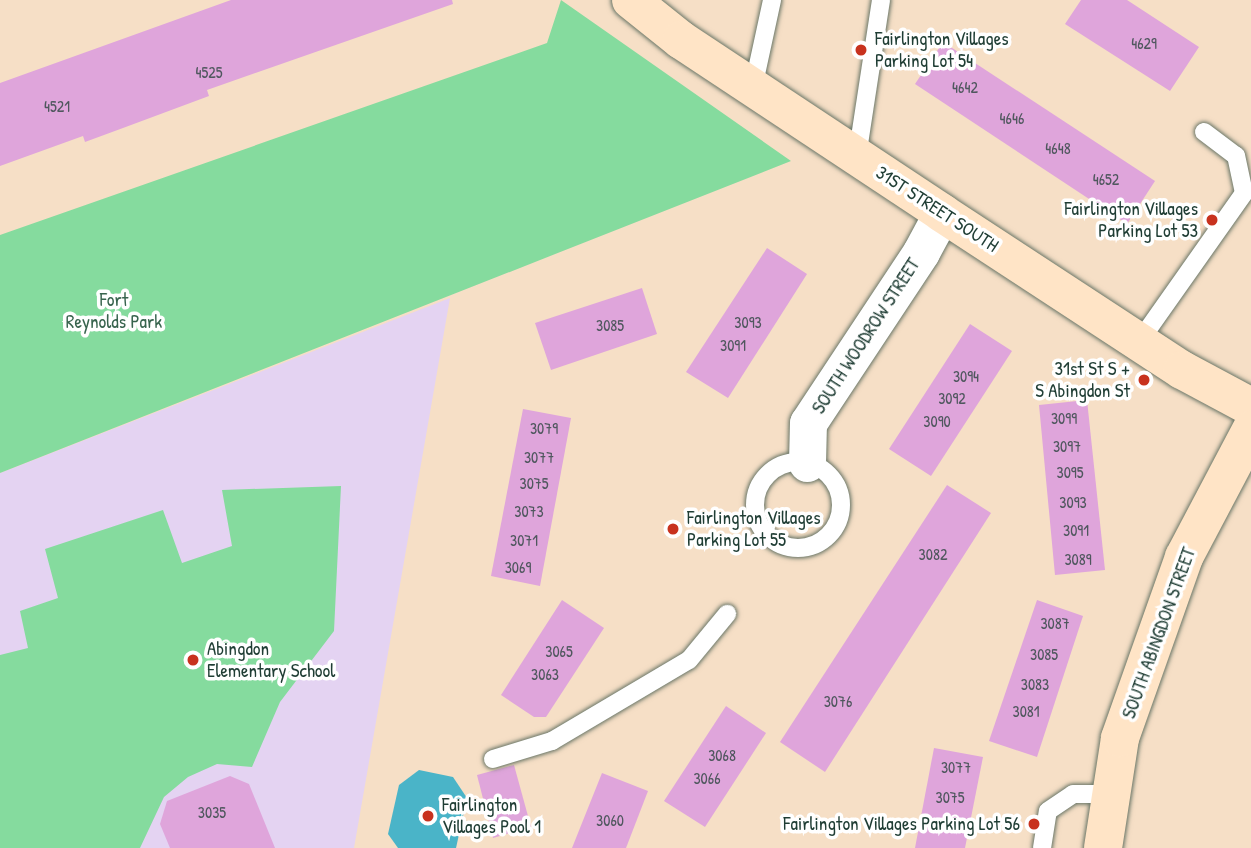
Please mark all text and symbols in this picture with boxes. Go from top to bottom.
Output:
place label: Fairlington Villages Parking Lot 54 [875,28,1009,72]
house number: 4629 [1131,33,1157,53]
marker: Fairlington Villages Parking Lot 54 [853,42,869,58]
house number: 4525 [195,62,223,82]
house number: 4642 [952,77,978,97]
house number: 4521 [44,96,70,116]
house number: 4646 [1000,108,1024,128]
house number: 4648 [1045,138,1071,158]
street label: 31ST STREET SOUTH [872,161,1002,257]
house number: 4652 [1093,169,1119,189]
place label: Fairlington Villages Parking Lot 53 [1064,198,1198,242]
marker: Fairlington Villages Parking Lot 53 [1204,212,1220,228]
street label: SOUTH WOODROW STREET [807,254,925,418]
park label: Fort Reynolds Park [66,289,162,333]
house number: 3093 [734,312,762,332]
house number: 3085 [596,315,624,335]
house number: 3091 [720,335,746,355]
place label: 31st St S + S Abingdon St [1035,358,1130,402]
house number: 3094 [953,366,979,386]
marker: 31st St S + S Abingdon St [1136,372,1152,388]
house number: 3092 [938,388,966,408]
house number: 3099 [1051,408,1077,428]
house number: 3090 [923,411,951,431]
house number: 3079 [530,418,558,438]
house number: 3097 [1053,436,1081,456]
house number: 3077 [524,447,554,467]
house number: 3095 [1057,462,1083,482]
house number: 3075 [519,473,549,493]
house number: 3093 [1059,492,1087,512]
house number: 3073 [514,501,544,521]
place label: Fairlington Villages Parking Lot 55 [687,507,821,551]
house number: 3091 [1063,520,1089,540]
marker: Fairlington Villages Parking Lot 55 [665,521,681,537]
house number: 3071 [510,530,538,550]
house number: 3082 [919,544,947,564]
street label: SOUTH ABINGDON STREET [1117,544,1201,722]
house number: 3089 [1064,549,1092,569]
house number: 3069 [505,557,531,577]
house number: 3087 [1040,613,1070,633]
place label: Abingdon Elementary School [207,638,335,682]
house number: 3065 [545,641,573,661]
house number: 3085 [1030,644,1058,664]
marker: Abingdon Elementary School [185,652,201,668]
house number: 3063 [531,664,559,684]
house number: 3083 [1021,674,1049,694]
house number: 3076 [824,691,852,711]
house number: 3081 [1012,701,1040,721]
house number: 3068 [708,745,736,765]
house number: 3077 [941,757,971,777]
house number: 3066 [693,768,721,788]
house number: 3075 [935,787,965,807]
place label: Fairlington Villages Pool 1 [442,794,541,838]
house number: 3035 [198,802,226,822]
marker: Fairlington Villages Pool 1 [420,808,436,824]
house number: 3060 [596,810,624,830]
place label: Fairlington Villages Parking Lot 56 [783,813,1020,835]
marker: Fairlington Villages Parking Lot 56 [1026,816,1042,832]

